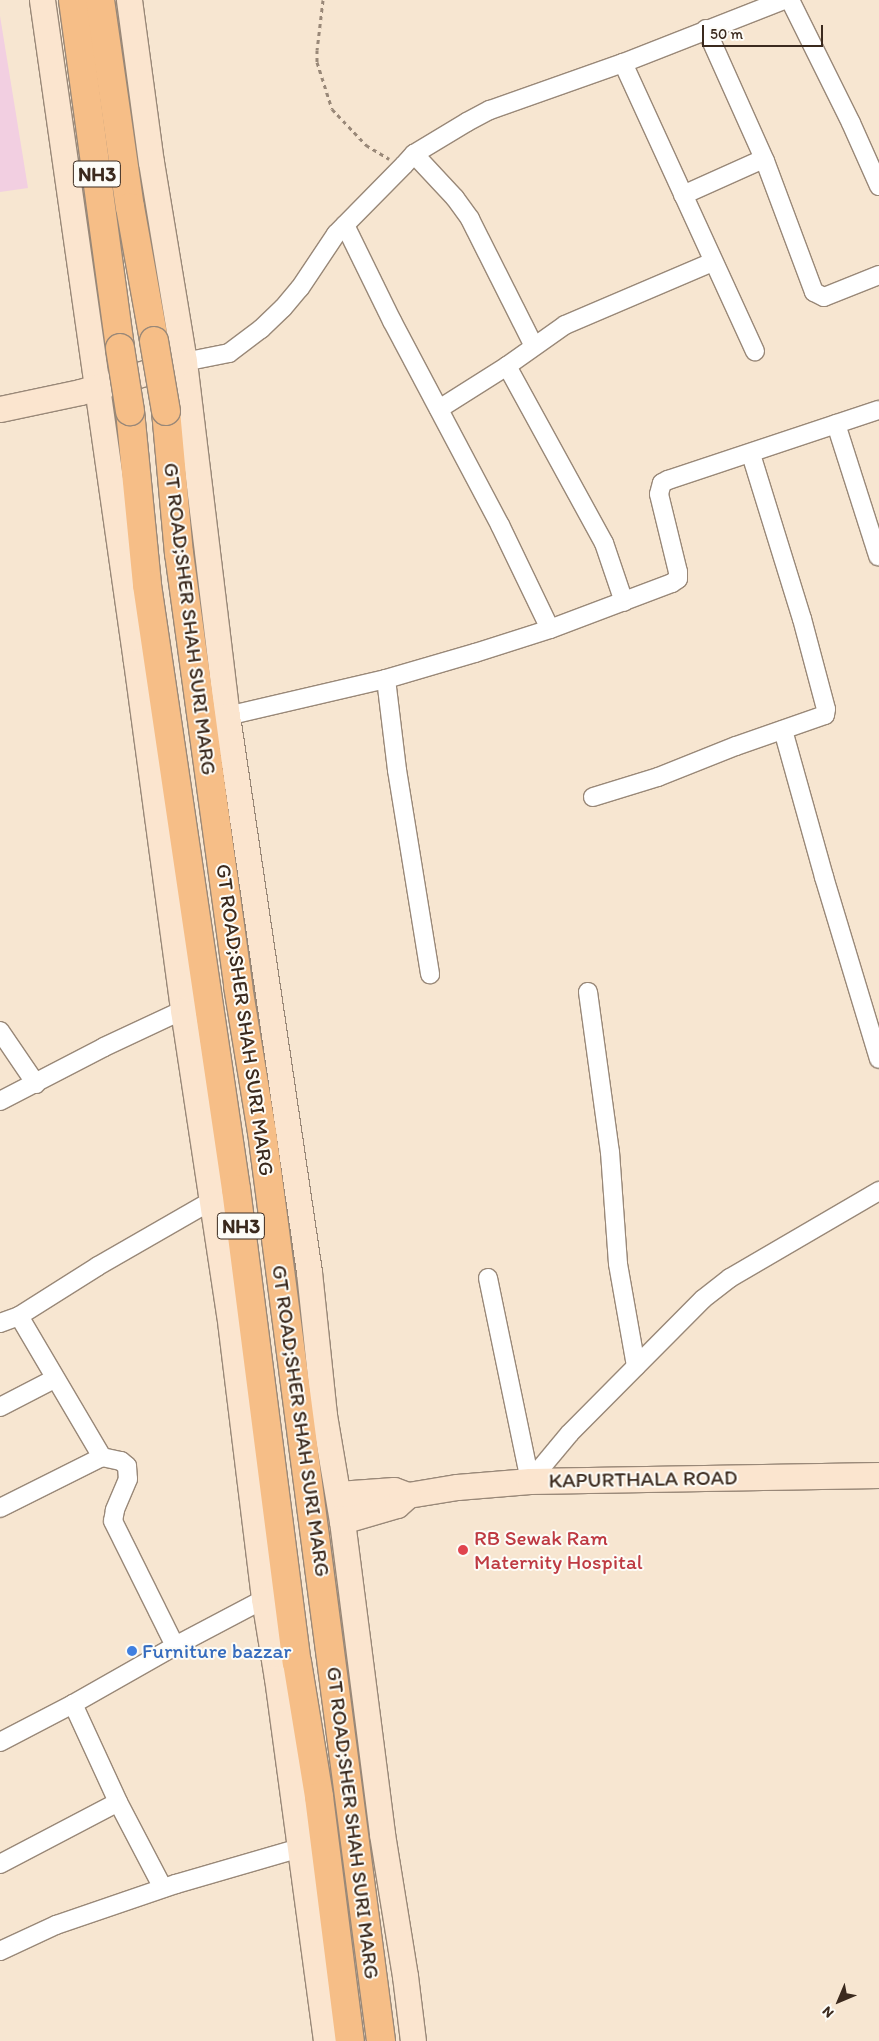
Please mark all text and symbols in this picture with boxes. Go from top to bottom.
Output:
scale bar [704,15,825,47]
text: 50 m [710,25,743,43]
road number: NH3 [72,156,122,192]
street label: GT ROAD;SHER SHAH SURI MARG [158,463,222,775]
street label: GT ROAD;SHER SHAH SURI MARG [211,864,279,1176]
road number: NH3 [216,1208,266,1244]
street label: GT ROAD;SHER SHAH SURI MARG [267,1265,335,1577]
street label: KAPURTHALA ROAD [548,1465,738,1493]
place label: RB Sewak Ram Maternity Hospital [474,1525,642,1575]
marker: RB Sewak Ram Maternity Hospital [456,1543,470,1557]
place label: Furniture bazzar [142,1638,292,1664]
marker: Furniture bazzar [126,1645,138,1657]
street label: GT ROAD;SHER SHAH SURI MARG [321,1667,385,1979]
north arrow [814,1976,864,2026]
text: N [819,2003,837,2021]

